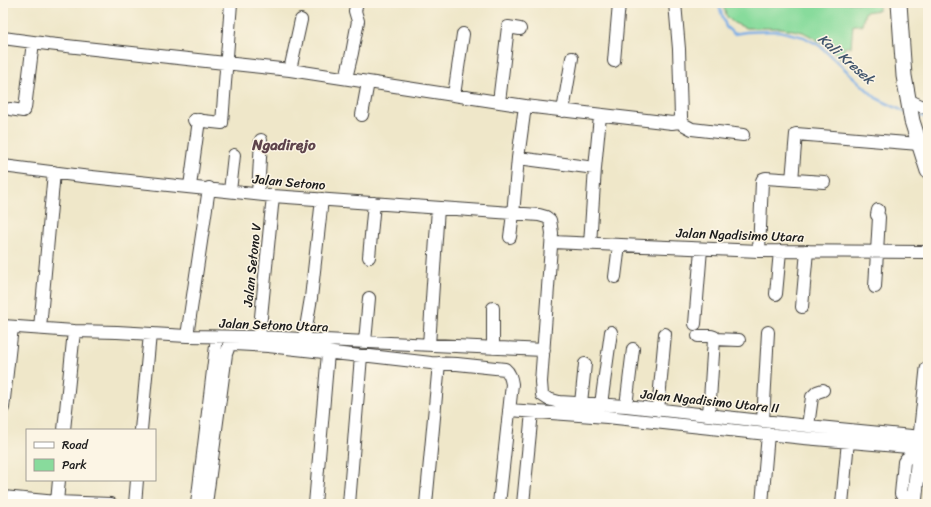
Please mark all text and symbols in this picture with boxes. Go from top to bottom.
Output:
water label: Kali Kresek [812,27,881,92]
district label: Ngadirejo [251,132,316,158]
street label: Jalan Setono [251,167,327,197]
street label: Jalan Ngadisimo Utara [675,221,805,249]
street label: Jalan Setono V [236,222,268,309]
street label: Jalan Setono Utara [218,312,329,338]
street label: Jalan Ngadisimo Utara II [639,382,780,420]
legend [26,429,156,481]
text: Road [62,434,89,456]
text: Park [62,454,87,476]

